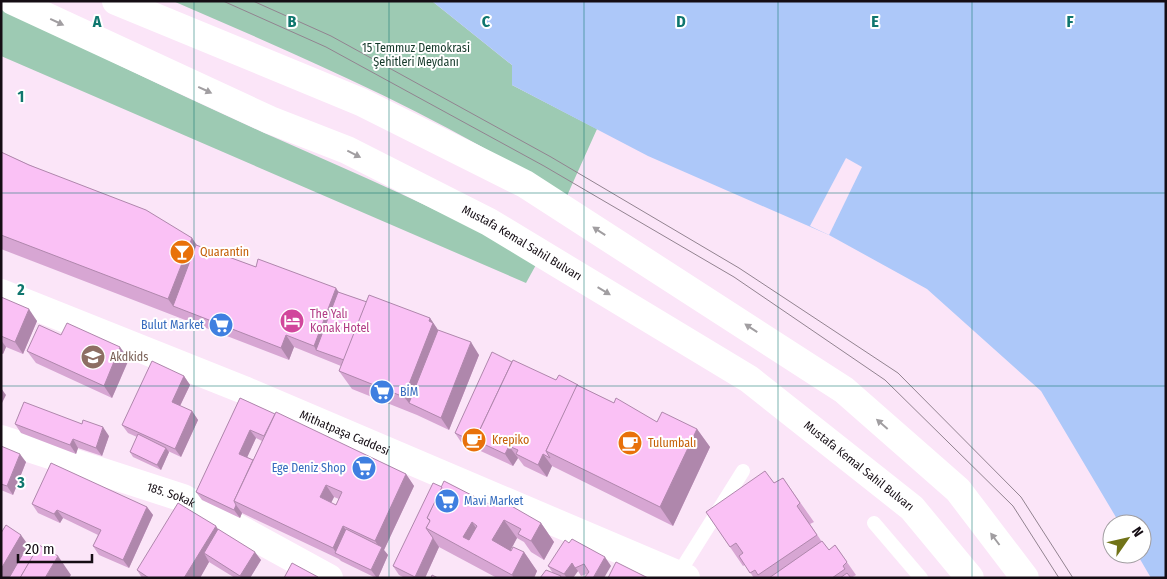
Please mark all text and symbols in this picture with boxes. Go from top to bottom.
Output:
text: A [92,12,102,31]
text: B [288,12,297,31]
text: C [482,12,491,31]
text: D [676,12,686,31]
text: E [871,12,879,31]
text: F [1066,12,1074,31]
one-way arrow [50,18,64,26]
park label: 15 Temmuz Demokrasi Şehitleri Meydanı [362,41,470,69]
one-way arrow [198,86,212,94]
text: 1 [18,87,24,106]
one-way arrow [347,150,361,158]
street label: Mustafa Kemal Sahil Bulvarı [460,203,584,283]
one-way arrow [593,227,606,236]
bar icon: Quarantin [169,239,195,265]
place label: Quarantin [200,245,249,259]
text: 2 [16,280,25,299]
one-way arrow [597,287,610,296]
place label: The Yalı Konak Hotel [310,307,370,335]
hotel icon: The Yalı Konak Hotel [279,308,305,334]
supermarket icon: Bulut Market [208,312,234,338]
place label: Bulut Market [141,318,204,332]
one-way arrow [744,324,758,333]
school or university icon: Akdkids [80,344,106,370]
place label: Akdkids [110,350,148,364]
supermarket icon: BİM [369,379,395,405]
place label: BİM [400,384,418,399]
street label: Mithatpaşa Caddesi [298,408,392,458]
street label: Mustafa Kemal Sahil Bulvarı [801,418,917,514]
one-way arrow [876,418,889,429]
cafe icon: Krepiko [461,427,487,453]
cafe icon: Tulumbalı [617,430,643,456]
place label: Krepiko [492,433,529,447]
place label: Tulumbalı [648,436,696,450]
supermarket icon: Ege Deniz Shop [351,455,377,481]
place label: Ege Deniz Shop [272,461,346,475]
text: 3 [16,473,25,492]
street label: 185. Sokak [145,480,198,511]
supermarket icon: Mavi Market [434,488,460,514]
place label: Mavi Market [464,494,523,508]
north arrow [1102,514,1152,564]
text: N [1128,524,1147,540]
scale bar [18,532,91,564]
one-way arrow [990,533,1001,546]
text: 20 m [25,540,55,558]

